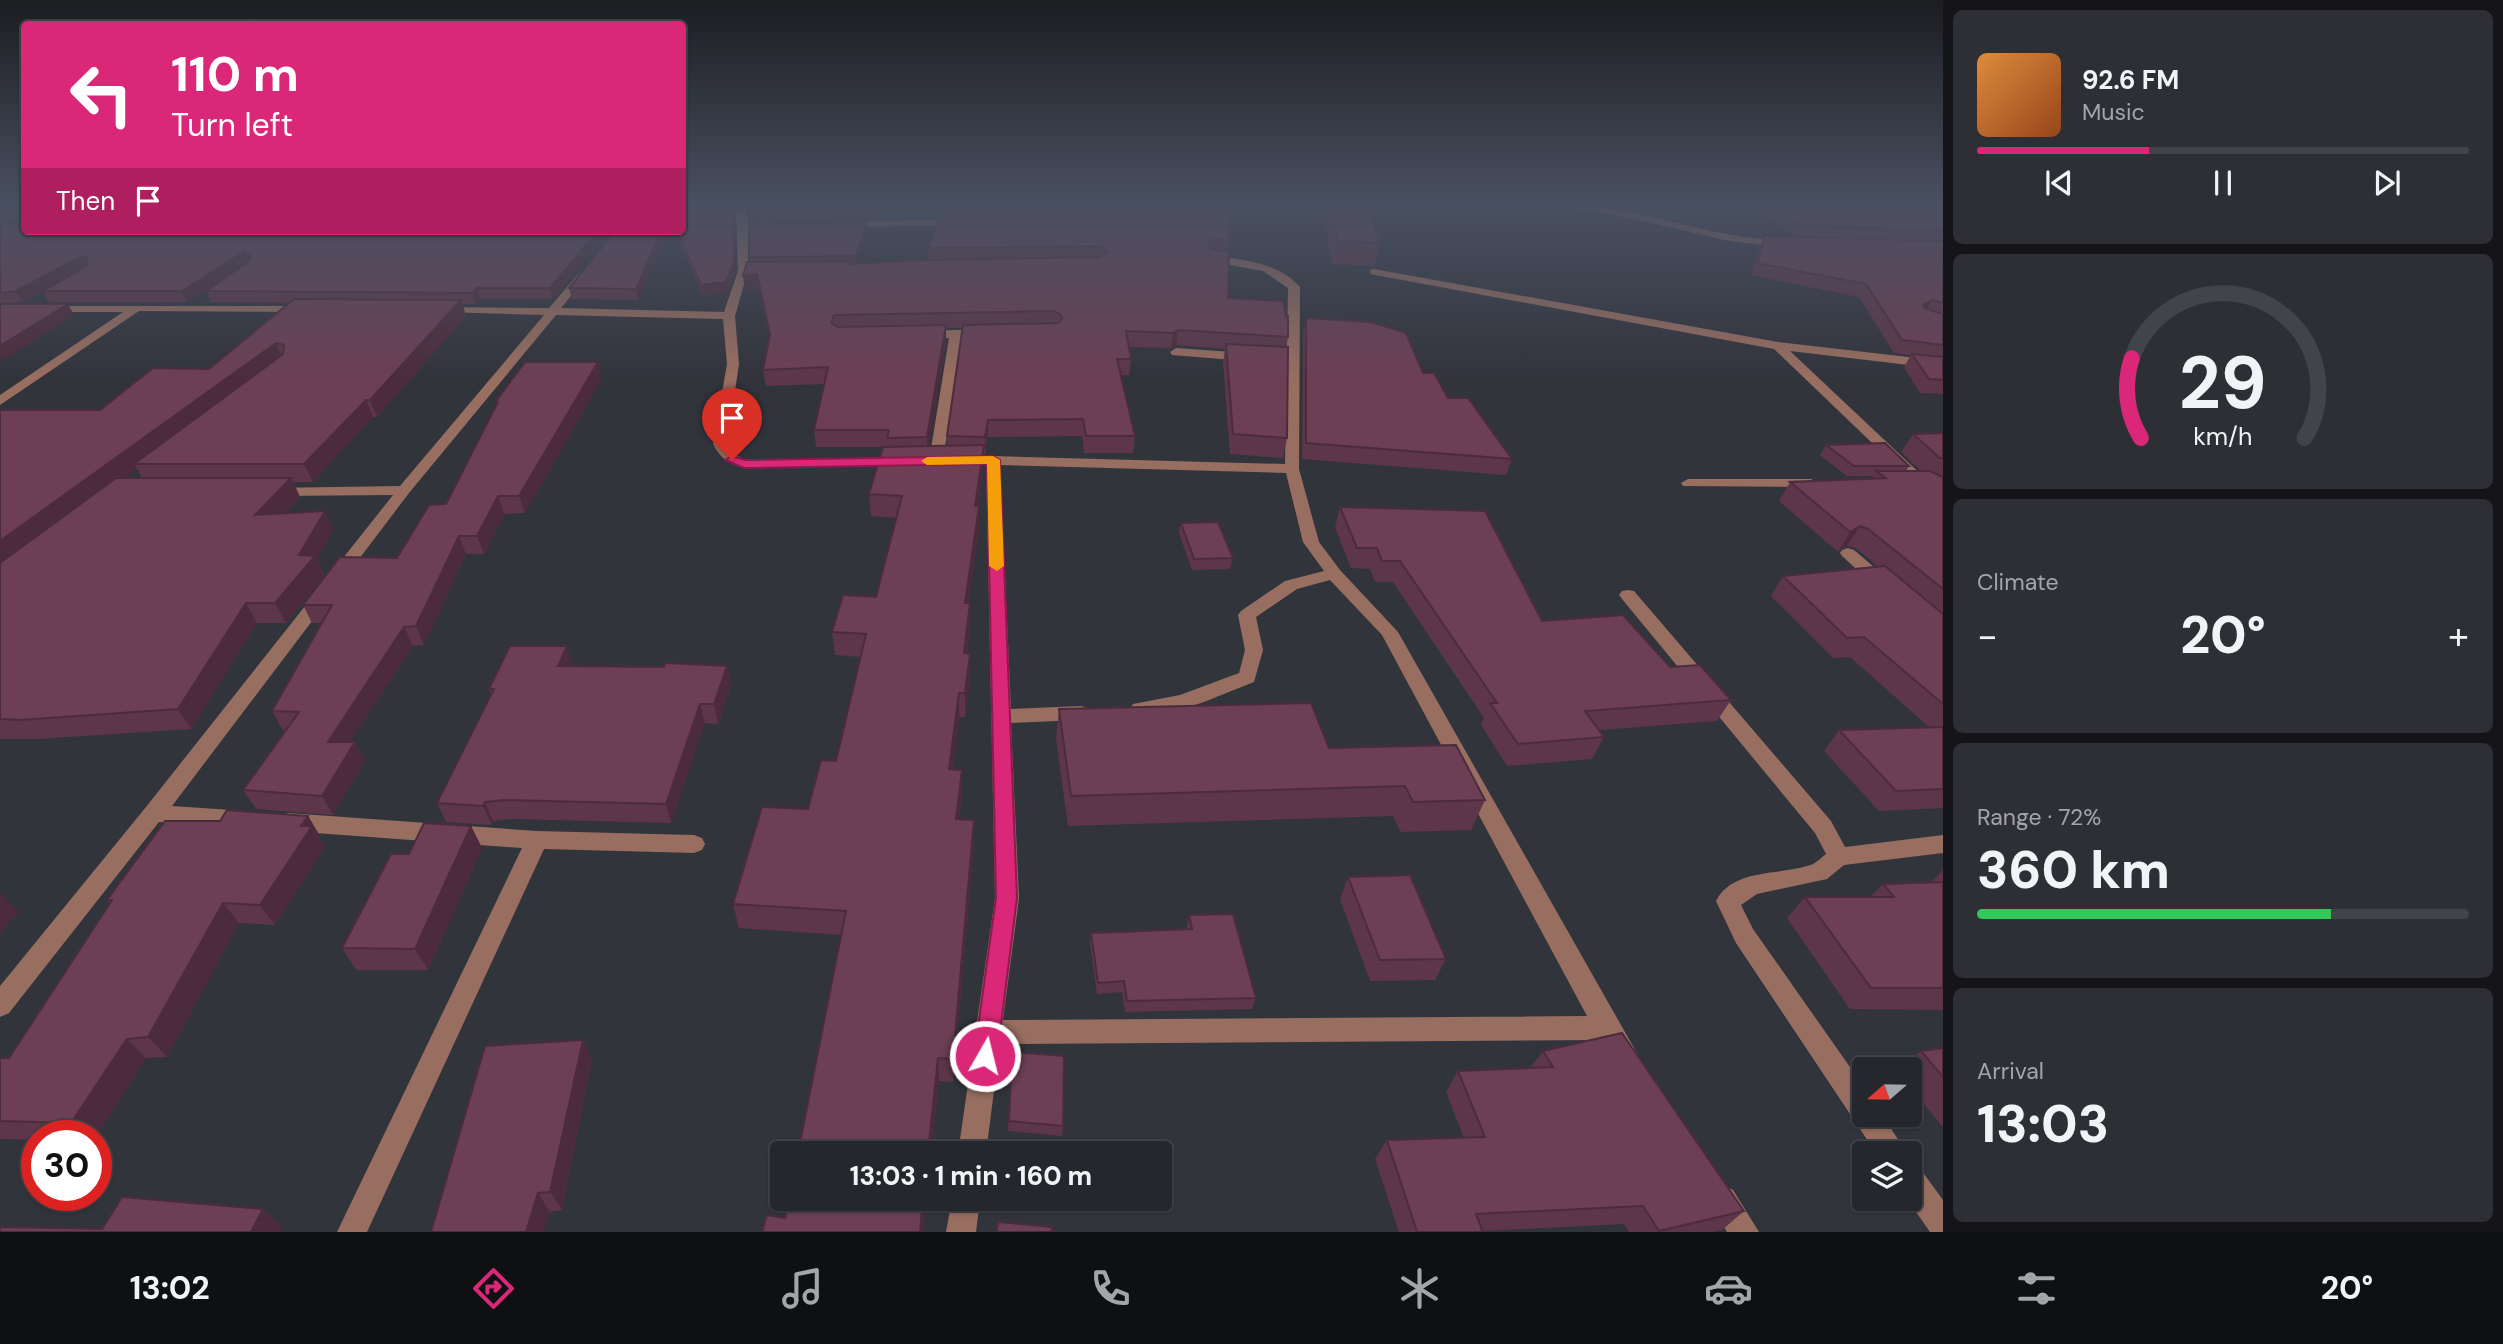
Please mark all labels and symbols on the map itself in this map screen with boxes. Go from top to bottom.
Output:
pin [702,388,762,460]
position arrow [948,1019,1022,1093]
north arrow [1852,1057,1922,1127]
speed limit sign: 30 [21,1120,112,1211]

